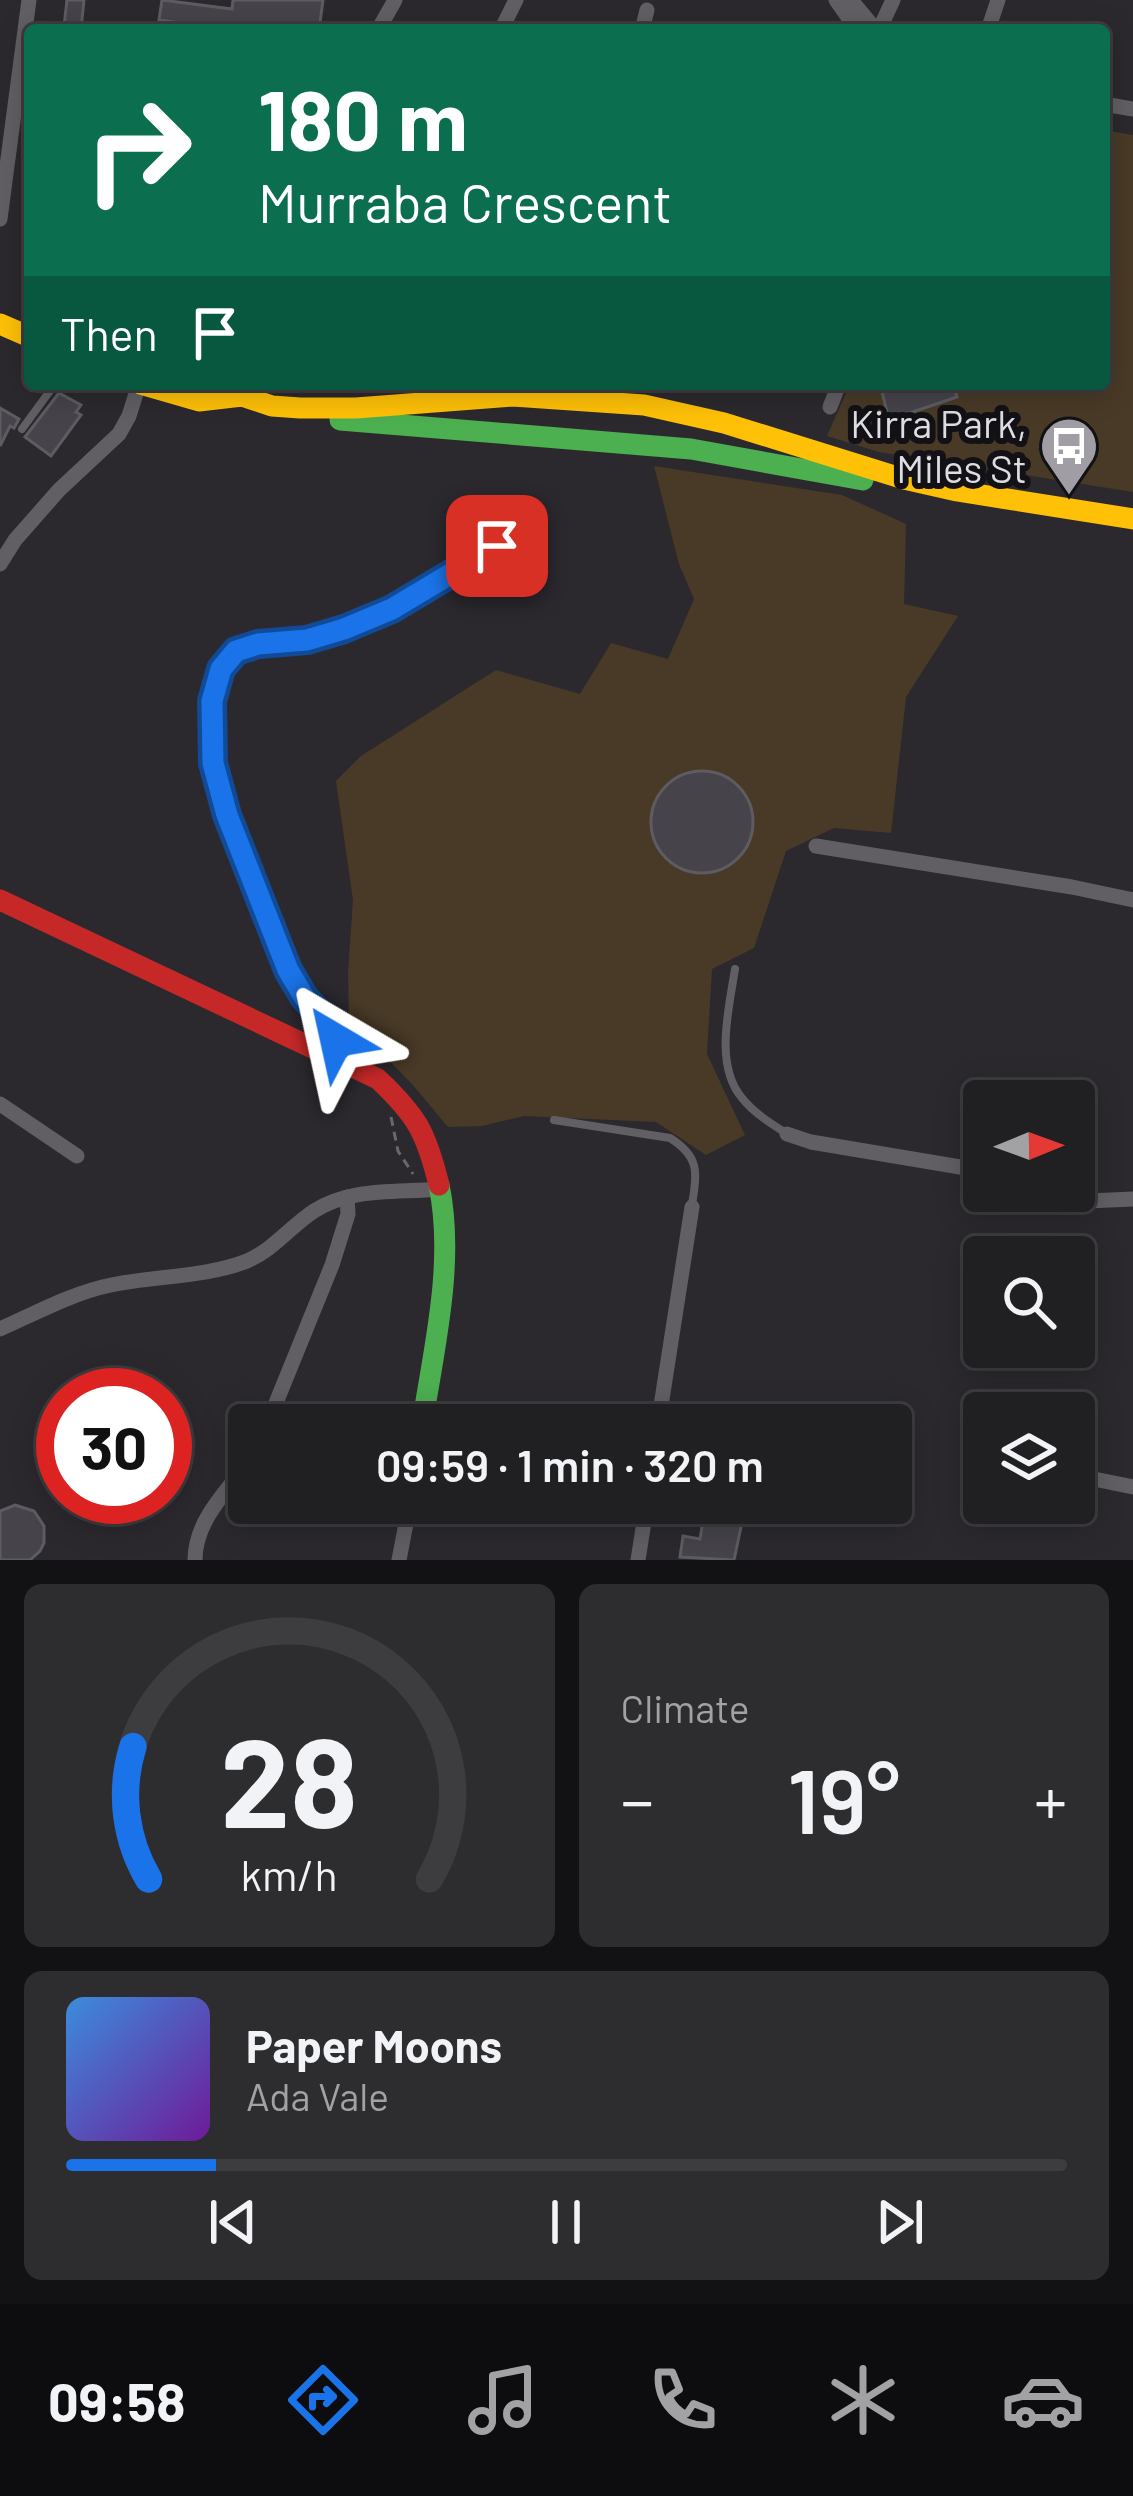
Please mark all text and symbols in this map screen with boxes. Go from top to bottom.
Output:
text: 180 m [258,67,468,168]
icon: right [60,72,216,228]
text: Murraba Crescent [258,169,672,234]
icon: arrive [182,300,248,366]
text: Then [60,306,158,360]
place label: Kirra Park, Miles St [850,399,1027,491]
bus stop icon: Kirra Park, Miles St [1038,415,1100,497]
pin [446,495,548,597]
icon: arrive [464,513,530,579]
position arrow [273,977,399,1103]
north arrow [963,1080,1095,1212]
map controls [963,1080,1095,1524]
button: search [963,1236,1095,1368]
speed limit sign: 30 [36,1368,192,1524]
button: layers [963,1392,1095,1524]
text: 09:59 · 1 min · 320 m [376,1437,764,1491]
text: Climate [621,1684,750,1731]
text: 28 [221,1703,358,1853]
text: 19° [787,1744,900,1852]
text: − [621,1759,654,1838]
text: + [1034,1759,1067,1838]
text: km/h [241,1847,338,1899]
text: Paper Moons [246,2018,502,2072]
text: Ada Vale [246,2072,389,2119]
icon: previous [200,2189,266,2255]
icon: pause [533,2189,599,2255]
icon: next [867,2189,933,2255]
icon: directions [281,2358,365,2442]
icon: music [461,2358,545,2442]
icon: phone [641,2358,725,2442]
icon: climate [821,2358,905,2442]
icon: car [1001,2358,1085,2442]
text: 09:58 [48,2368,185,2433]

